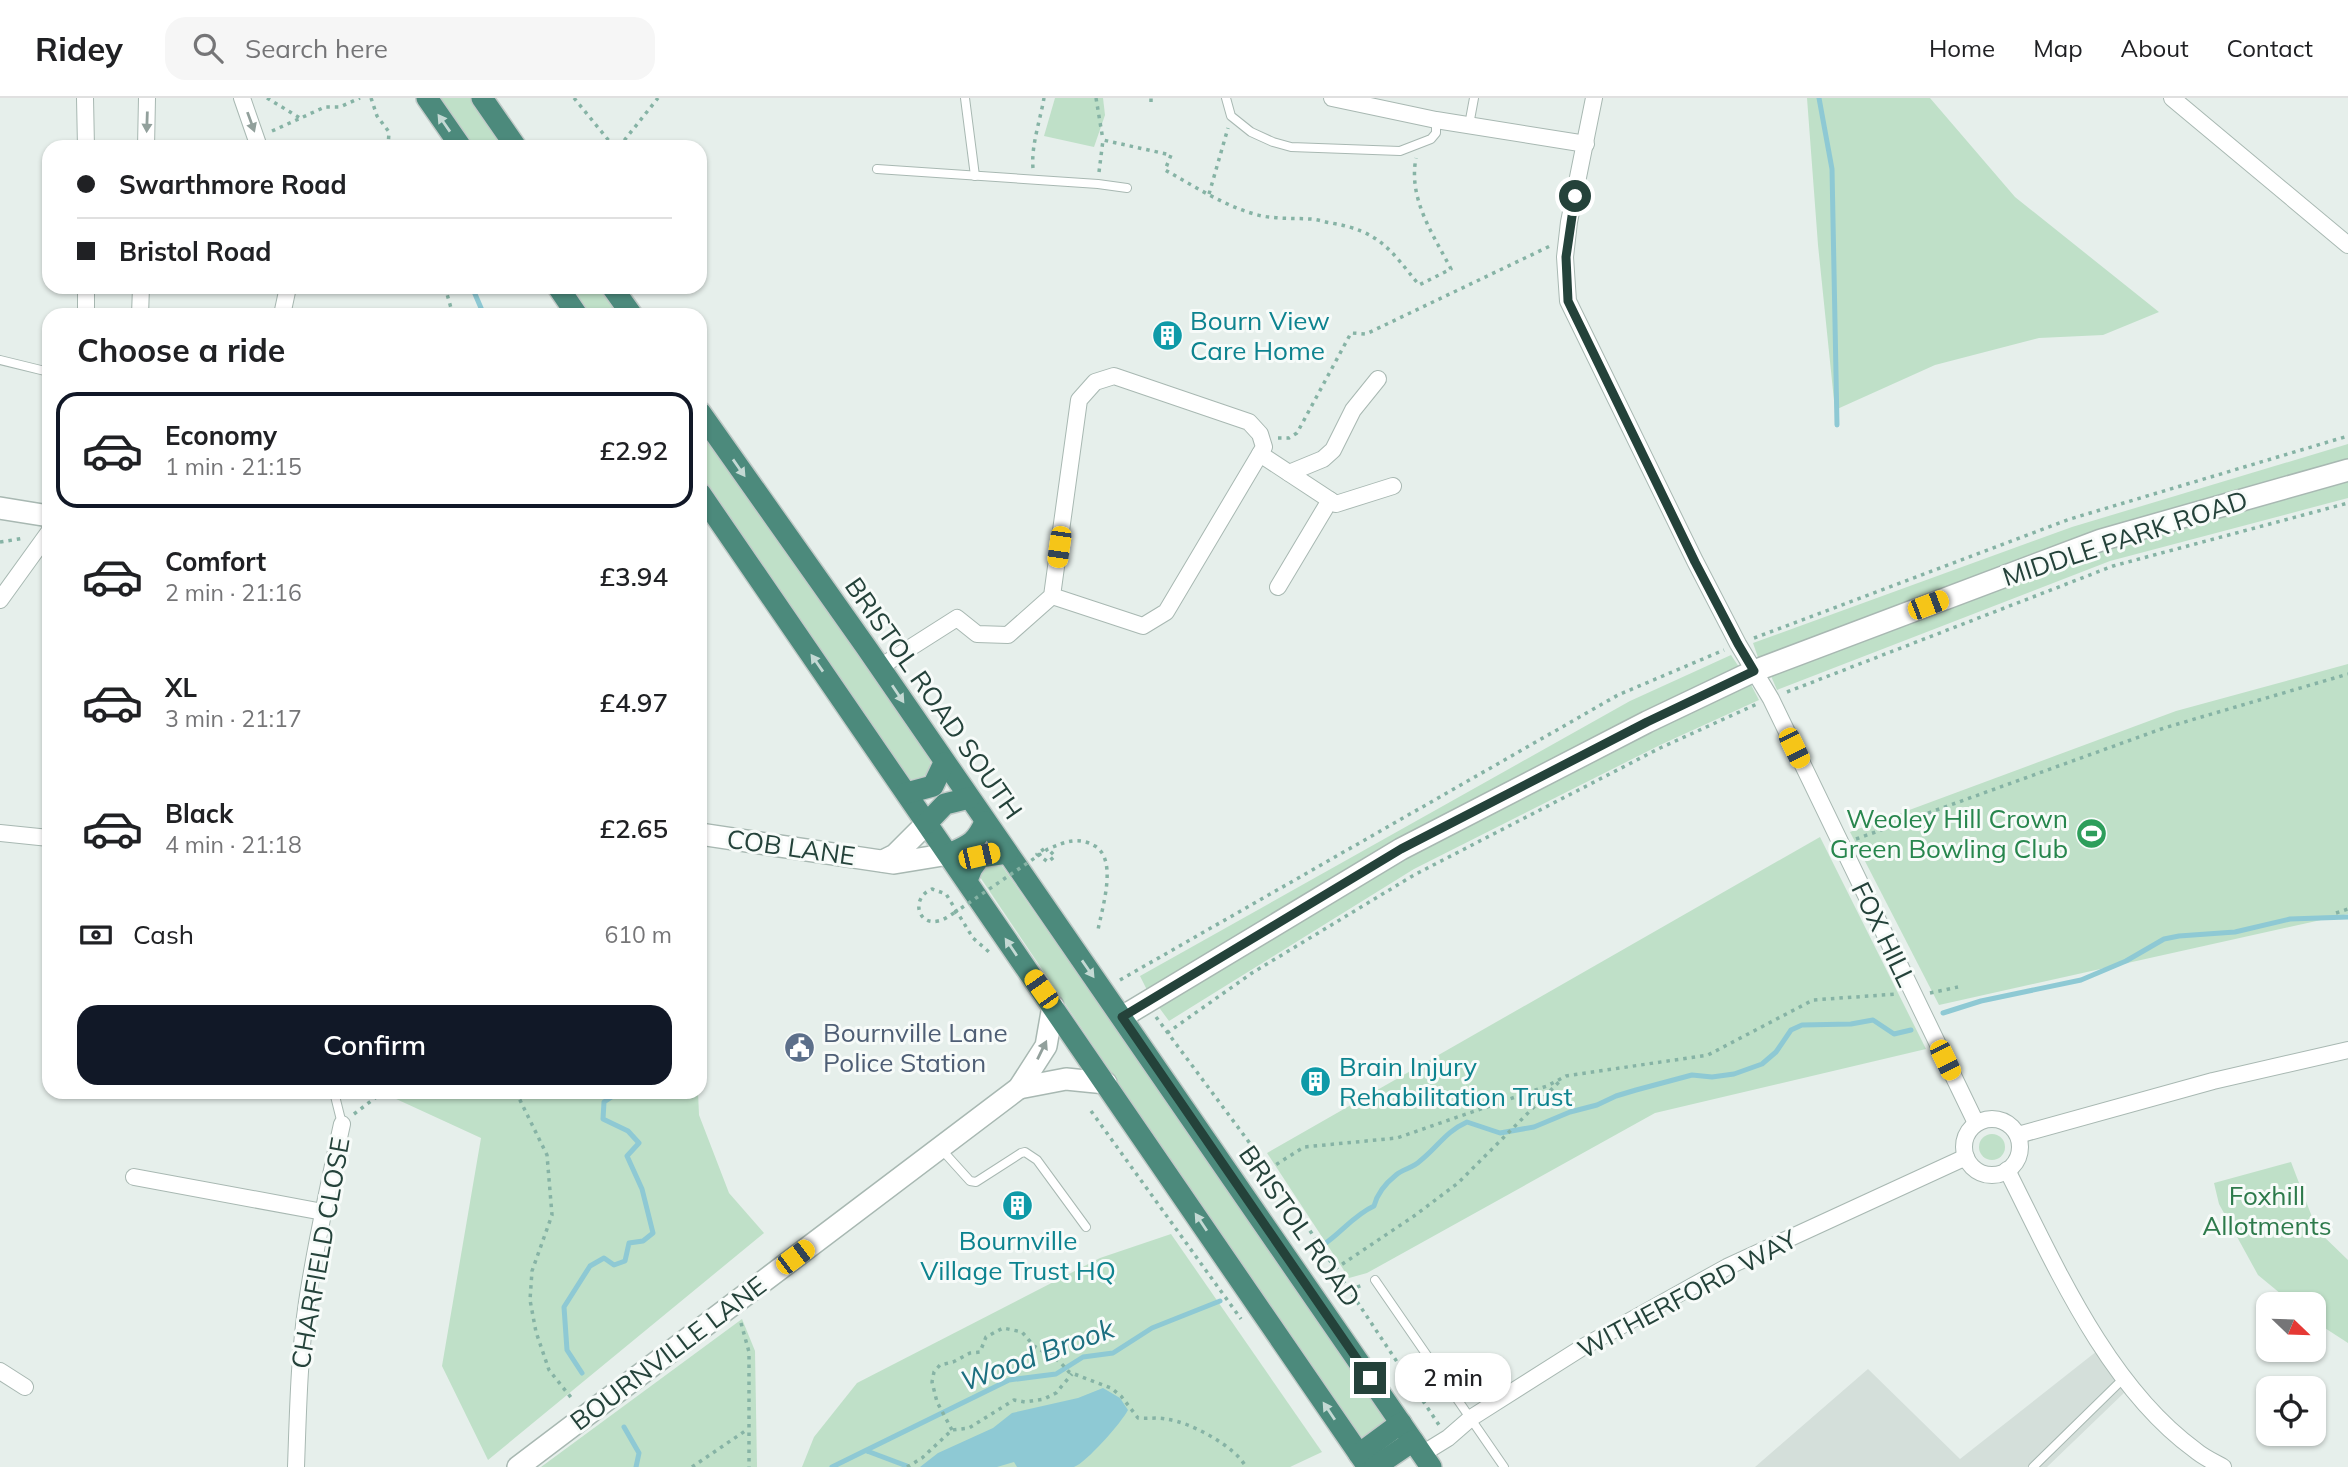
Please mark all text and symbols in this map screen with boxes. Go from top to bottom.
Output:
search box [165,17,655,80]
text: Ridey [35,28,123,69]
icon: search [189,29,227,67]
text: Search here [245,32,388,65]
text: Home [1929,33,1995,63]
text: Map [2033,33,2083,63]
text: About [2121,33,2189,63]
text: Contact [2227,33,2313,63]
one-way arrow [141,112,152,134]
one-way arrow [246,112,257,133]
one-way arrow [438,113,451,132]
text: Swarthmore Road [119,168,347,201]
route start [1559,180,1591,212]
text: Bristol Road [119,235,271,268]
place label: Bourn View Care Home [1190,304,1330,367]
building icon: Bourn View Care Home [1150,318,1184,352]
text: Choose a ride [77,330,285,370]
icon: car [81,419,144,482]
text: Economy [165,419,277,452]
text: £2.92 [599,434,668,467]
text: 1 min · 21:15 [165,452,302,481]
one-way arrow [732,459,746,477]
street label: MIDDLE PARK ROAD [1998,483,2252,593]
car [1046,525,1073,569]
icon: car [81,545,144,608]
text: Comfort [165,545,266,578]
text: £3.94 [599,560,668,593]
street label: BRISTOL ROAD SOUTH [838,571,1030,825]
text: 2 min · 21:16 [165,578,302,607]
car [1905,588,1952,622]
one-way arrow [810,654,824,672]
icon: car [81,671,144,734]
text: XL [165,671,197,704]
one-way arrow [891,685,905,703]
text: £4.97 [599,686,668,719]
text: 3 min · 21:17 [165,704,302,733]
car [1776,725,1813,771]
icon: car [81,797,144,860]
text: Black [165,797,233,830]
place label: Weoley Hill Crown Green Bowling Club [1830,802,2068,865]
text: £2.65 [599,812,668,845]
sports icon: Weoley Hill Crown Green Bowling Club [2074,816,2108,850]
street label: COB LANE [725,822,857,872]
text: 4 min · 21:18 [165,830,302,859]
car [957,841,1002,871]
street label: FOX HILL [1845,876,1923,992]
icon: cash [77,916,115,954]
text: Cash [133,918,194,951]
text: 610 m [604,920,672,949]
one-way arrow [1005,937,1018,956]
one-way arrow [1081,960,1095,978]
car [1021,966,1062,1012]
button: Confirm [77,1005,672,1085]
place label: Bournville Lane Police Station [823,1016,1008,1079]
public building icon: Bournville Lane Police Station [783,1030,817,1064]
car [1927,1037,1964,1083]
one-way arrow [1036,1039,1048,1060]
place label: Brain Injury Rehabilitation Trust [1339,1050,1573,1113]
building icon: Brain Injury Rehabilitation Trust [1299,1064,1333,1098]
street label: CHARFIELD CLOSE [283,1135,357,1371]
street label: BRISTOL ROAD [1232,1139,1368,1313]
park label: Foxhill Allotments [2202,1179,2332,1242]
building icon: Bournville Village Trust HQ [1001,1188,1035,1222]
one-way arrow [1195,1213,1208,1232]
street label: WITHERFORD WAY [1572,1222,1803,1366]
place label: Bournville Village Trust HQ [920,1224,1116,1287]
car [772,1236,819,1278]
street label: BOURNVILLE LANE [563,1269,773,1437]
north arrow [2256,1292,2326,1362]
map controls [2256,1292,2326,1446]
water label: Wood Brook [955,1309,1120,1398]
callout: 2 min [1394,1354,1510,1402]
route end [1354,1362,1386,1394]
text: 2 min [1423,1363,1483,1392]
button: locate [2256,1376,2326,1446]
one-way arrow [1323,1401,1336,1420]

